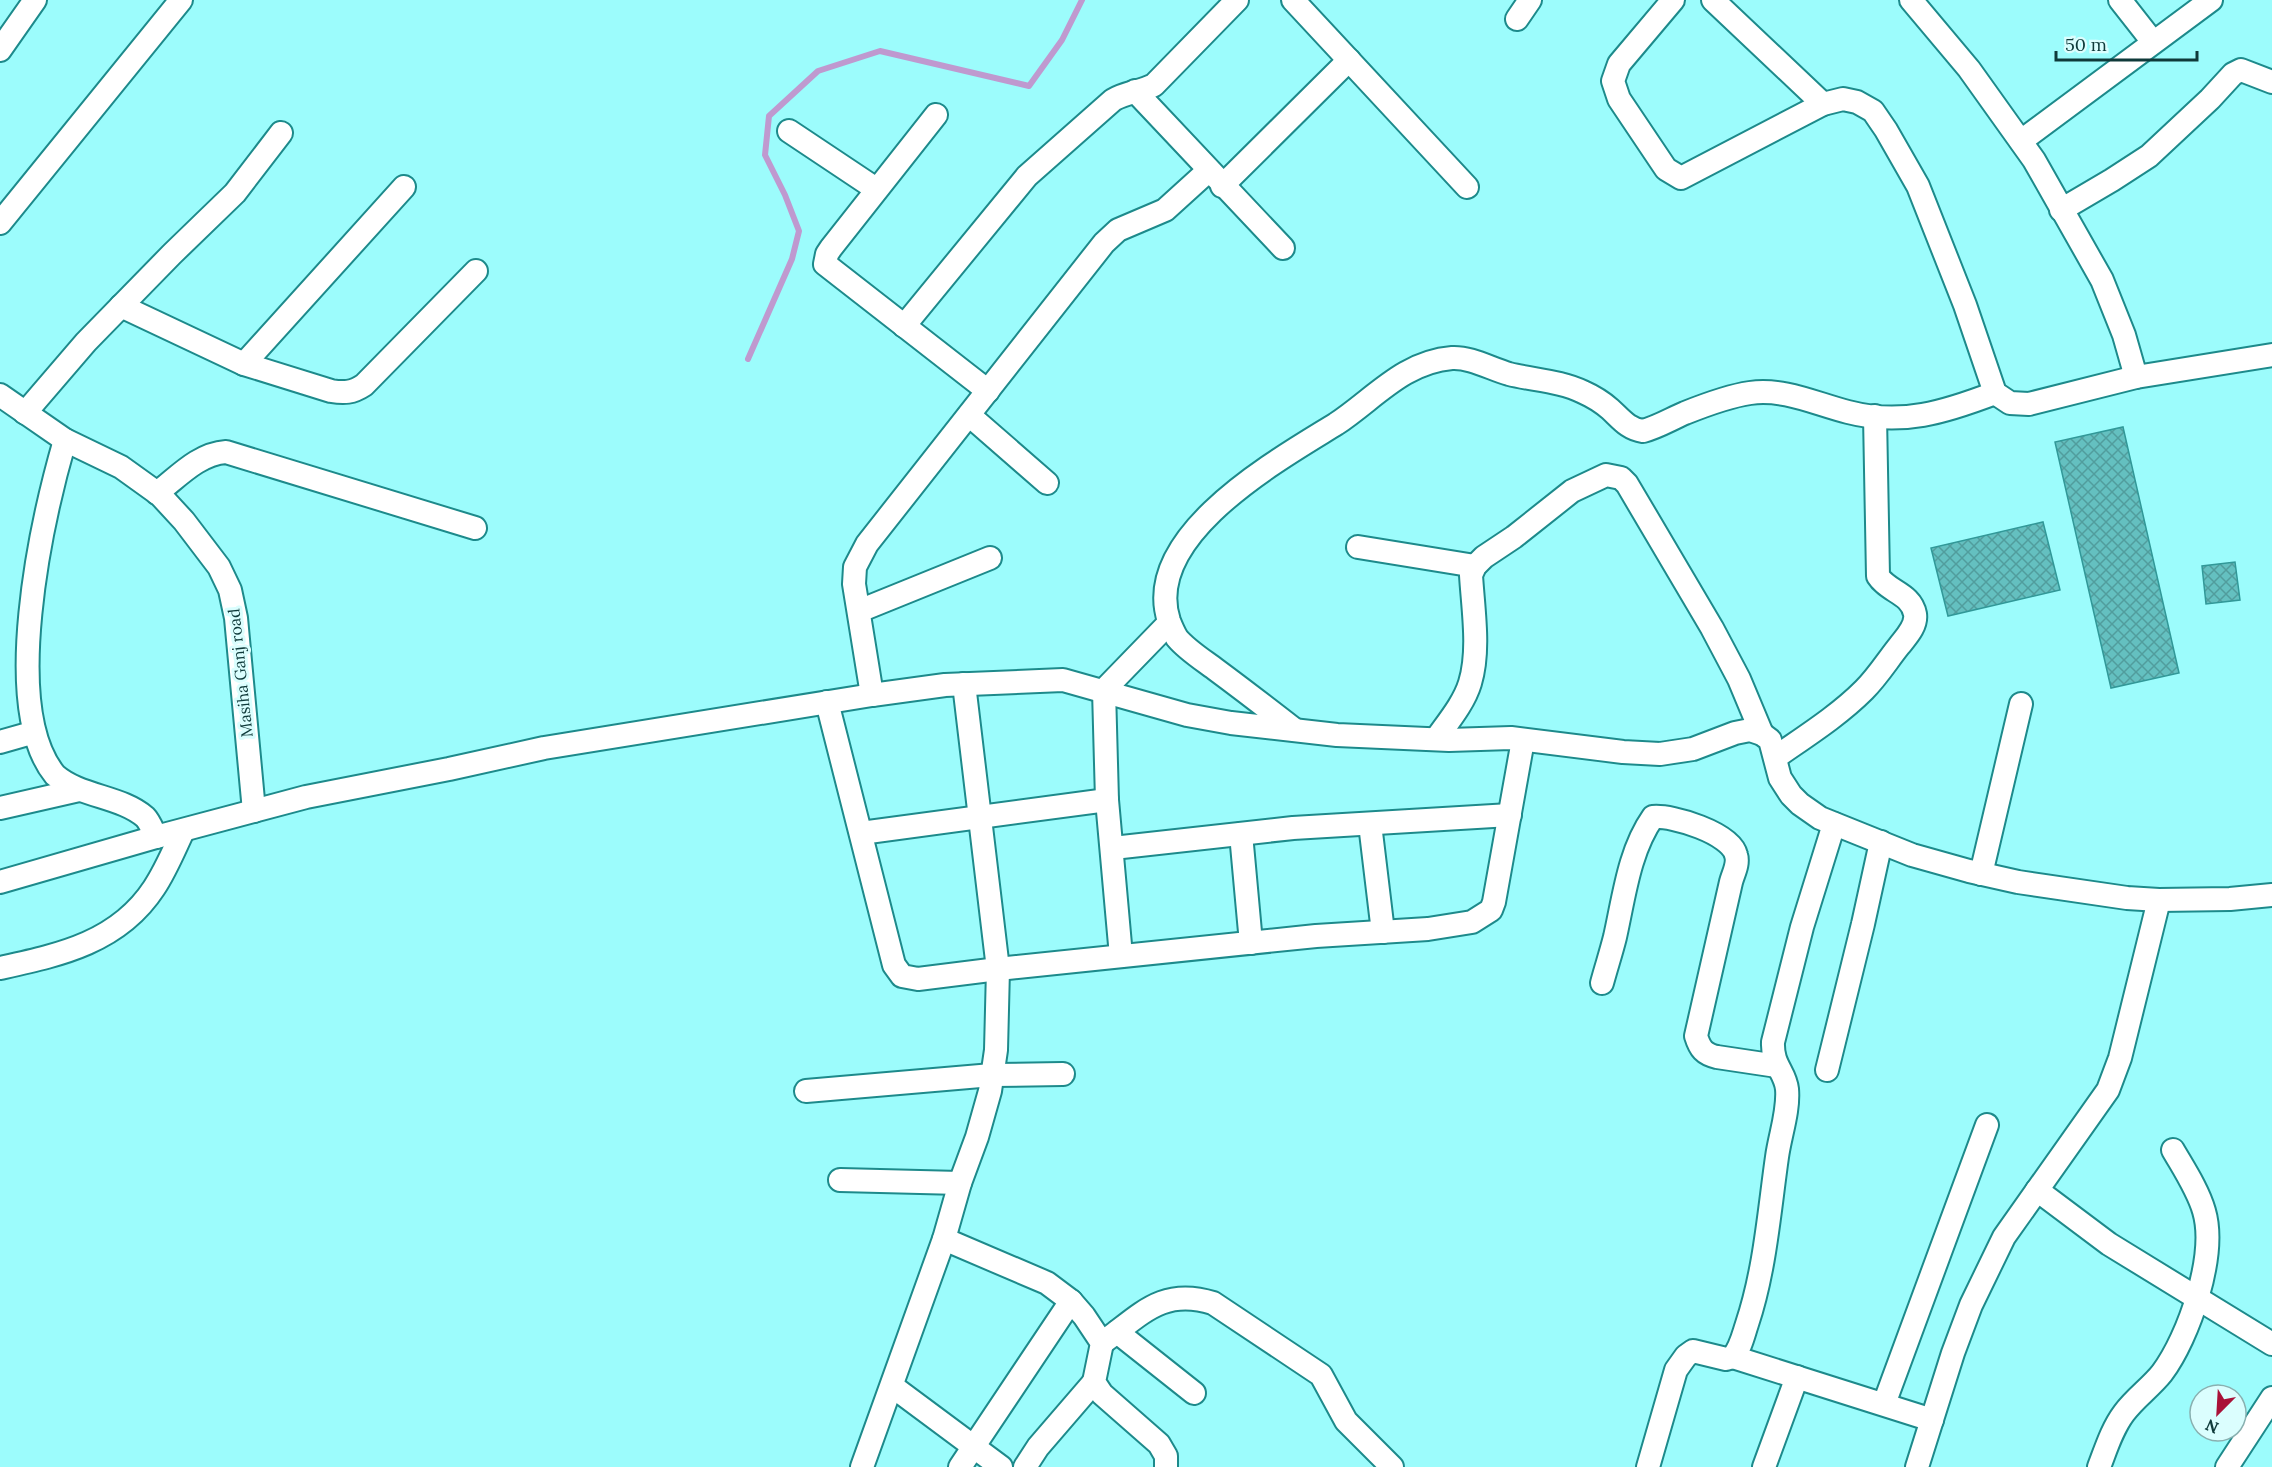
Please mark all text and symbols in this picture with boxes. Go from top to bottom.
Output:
scale bar [2056,24,2197,62]
text: 50 m [2065,33,2107,56]
street label: Masiha Ganj road [223,607,257,738]
north arrow [2188,1383,2248,1443]
text: N [2202,1415,2222,1438]

